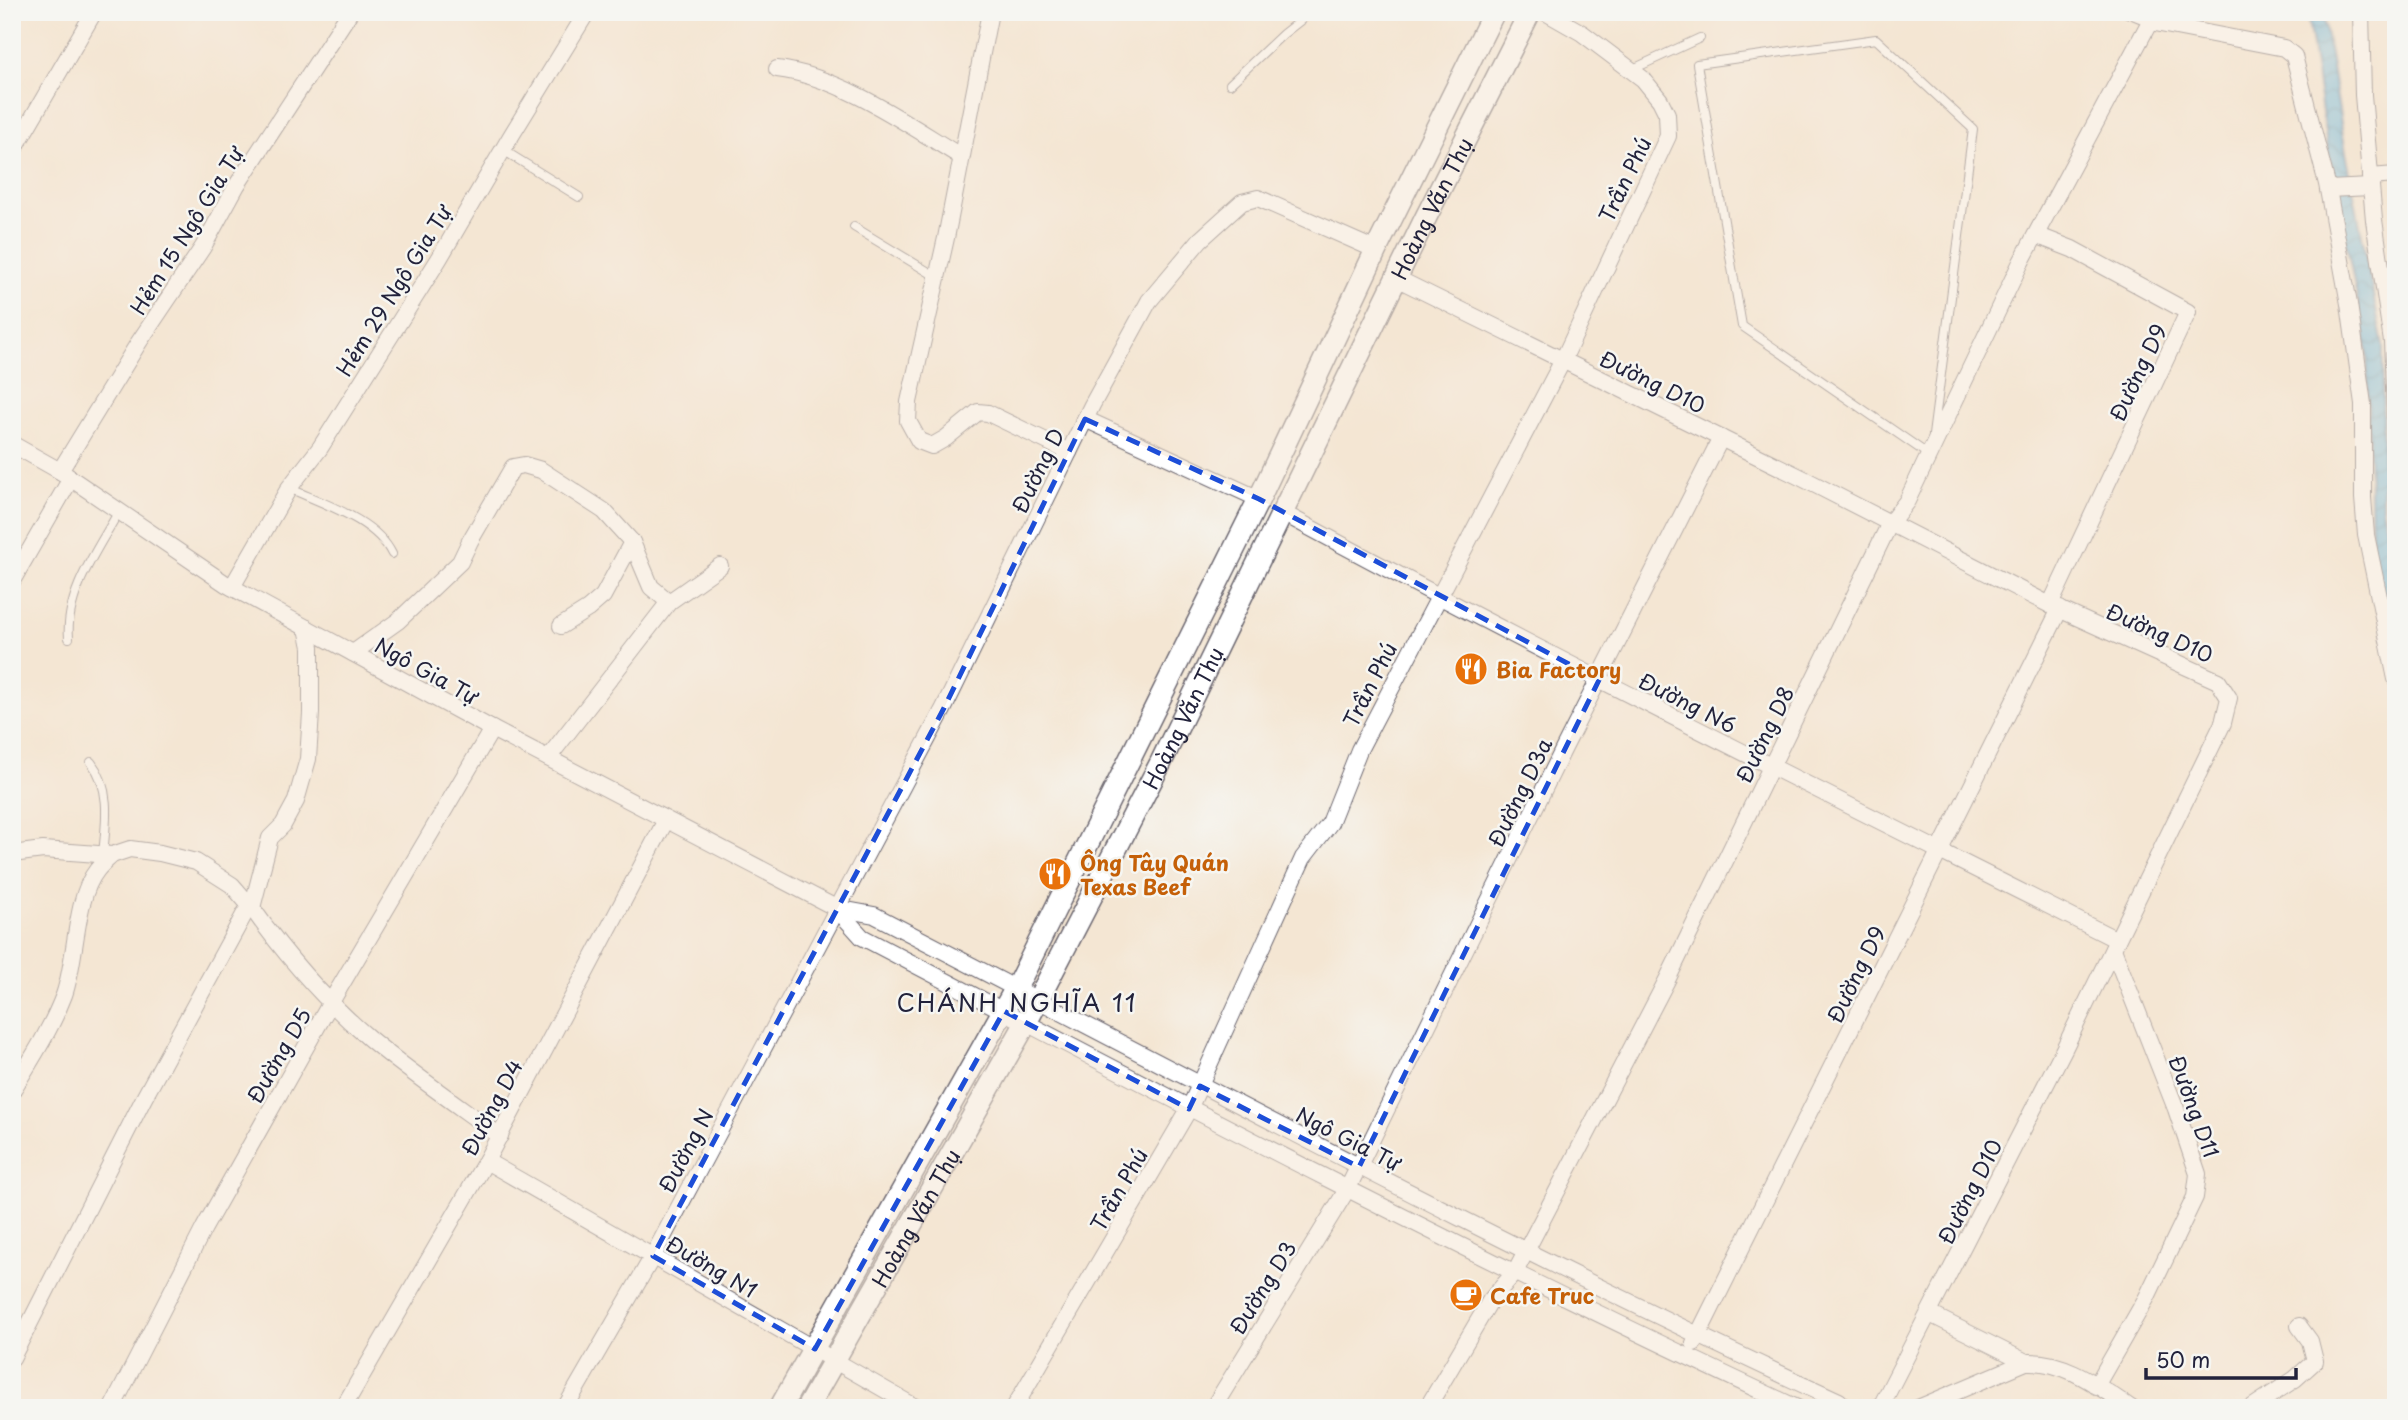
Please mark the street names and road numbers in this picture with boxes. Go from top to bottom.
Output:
street label: Trần Phú [1590,131,1658,227]
street label: Hoàng Văn Thụ [1382,132,1480,284]
street label: Hẻm 15 Ngô Gia Tự [121,139,251,321]
street label: Hẻm 29 Ngô Gia Tự [327,197,459,382]
street label: Đường D9 [2100,318,2174,426]
street label: Đường D10 [1595,342,1711,420]
street label: Đường D [1003,422,1071,518]
street label: Đường D10 [2101,594,2219,670]
street label: Ngô Gia Tự [369,628,486,712]
street label: Trần Phú [1334,636,1404,732]
street label: Hoàng Văn Thụ [1134,641,1231,794]
street label: Đường N6 [1634,664,1742,740]
street label: Đường D8 [1727,680,1801,788]
street label: Đường D3a [1479,732,1559,852]
street label: Đường D9 [1818,920,1892,1028]
street label: Đường D5 [238,1001,318,1109]
street label: Đường D11 [2162,1050,2228,1162]
street label: Đường D4 [452,1053,530,1161]
street label: Ngô Gia Tự [1291,1098,1408,1179]
street label: Đường N [649,1102,721,1198]
street label: Đường D10 [1929,1133,2009,1249]
street label: Trần Phú [1081,1141,1155,1237]
street label: Hoàng Văn Thụ [863,1142,967,1293]
street label: Đường N1 [660,1227,764,1305]
street label: Đường D3 [1221,1234,1303,1340]

